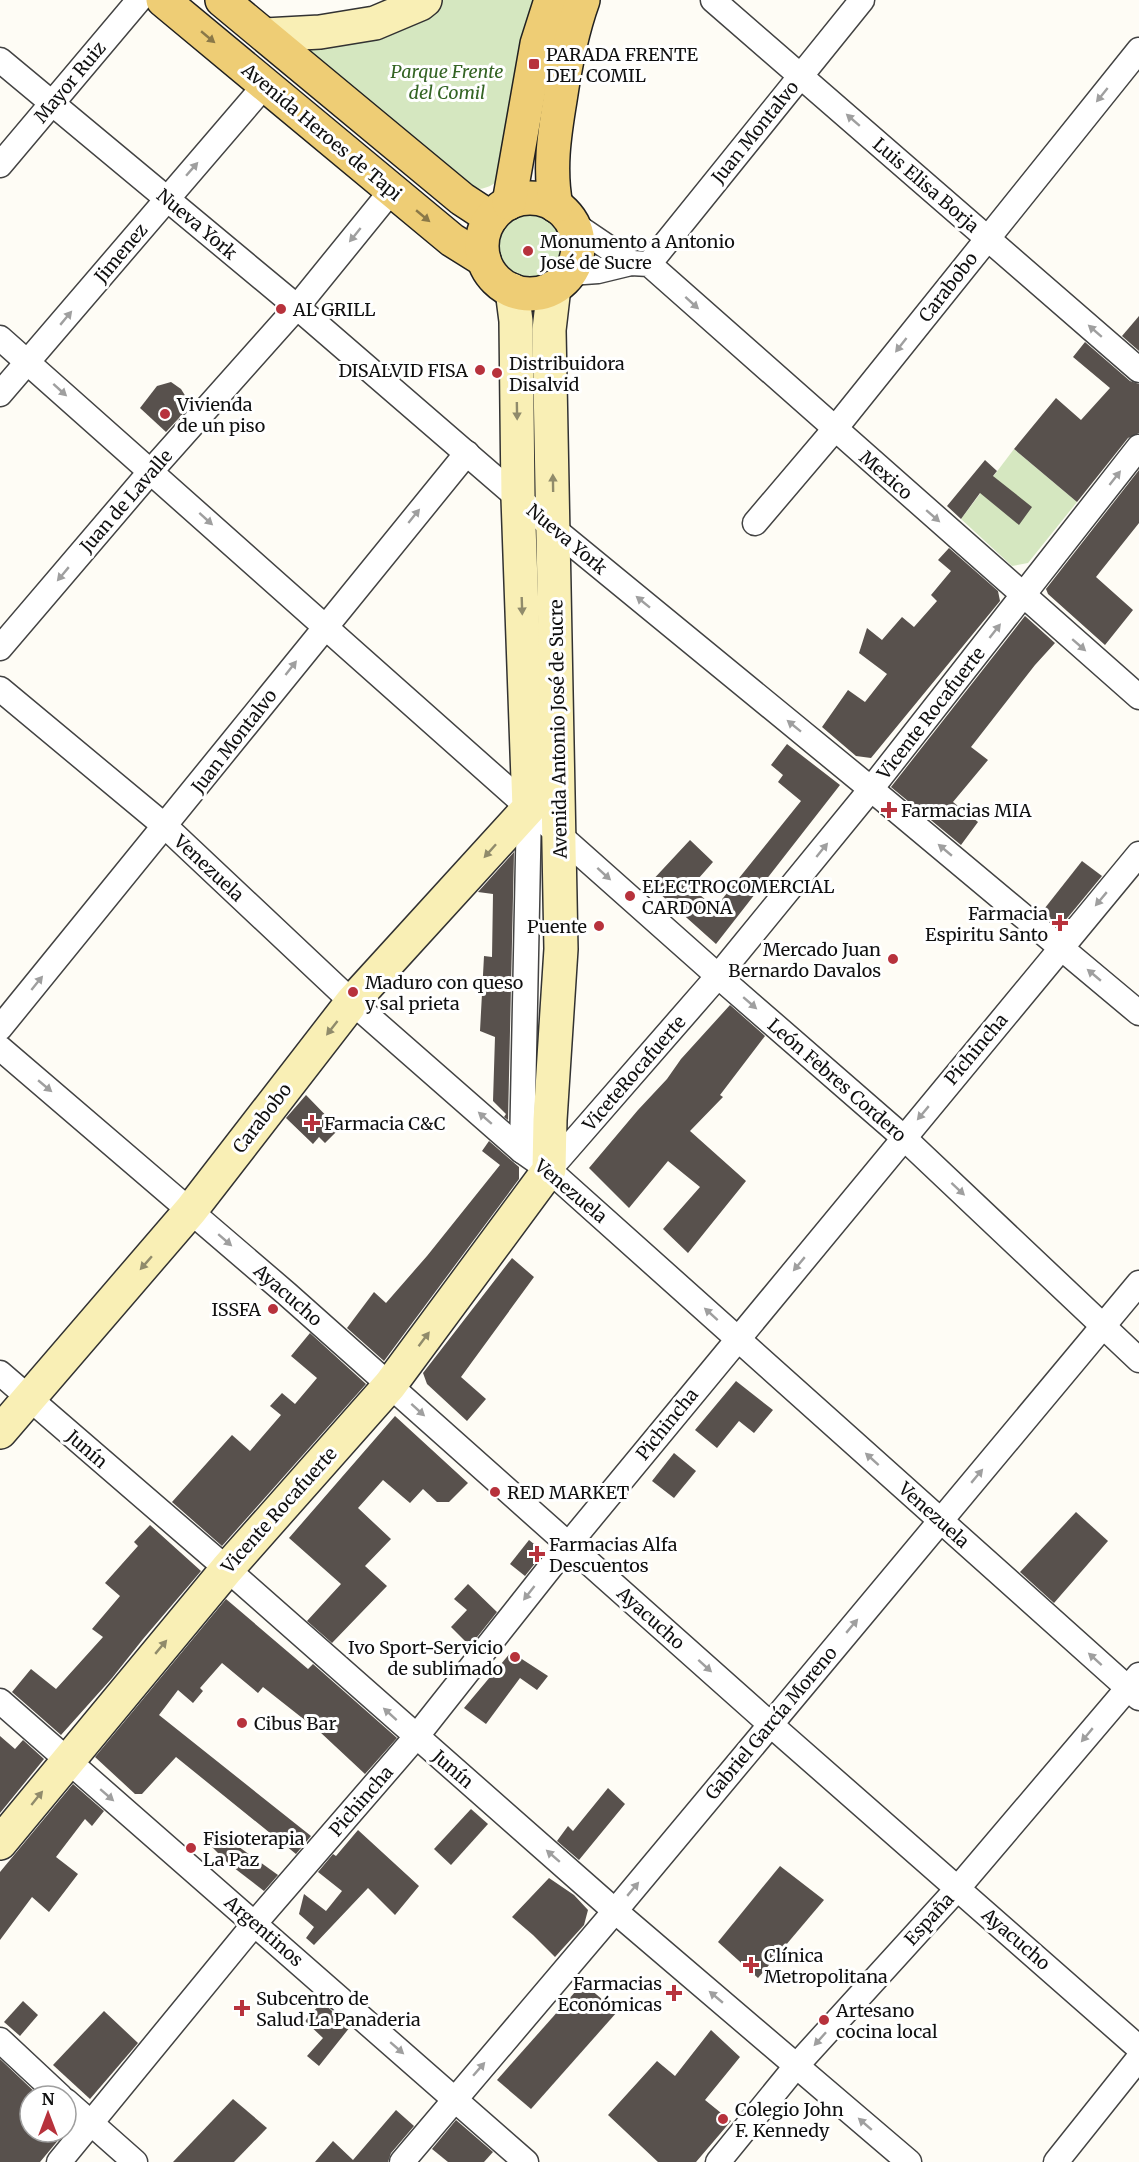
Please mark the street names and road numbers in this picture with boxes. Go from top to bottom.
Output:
street label: Mayor Ruiz [29,36,111,127]
street label: Avenida Heroes de Tapi [237,58,407,206]
street label: Juan Montalvo [706,76,804,189]
street label: Luis Elisa Borja [868,133,984,238]
street label: Nueva York [152,184,242,265]
street label: Jimenez [89,218,153,288]
street label: Carabobo [914,247,982,327]
street label: Juan de Lavalle [74,445,177,558]
street label: Mexico [855,446,917,504]
street label: Nueva York [522,499,612,580]
street label: Avenida Antonio José de Sucre [544,599,572,860]
street label: Vicente Rocafuerte [872,642,990,785]
street label: Juan Montalvo [186,684,282,798]
street label: Venezuela [168,829,249,906]
street label: Pichincha [940,1008,1013,1089]
street label: ViceteRocafuerte [577,1011,690,1136]
street label: León Febres Cordero [763,1013,911,1147]
street label: Carabobo [228,1078,296,1158]
street label: Venezuela [529,1153,612,1228]
street label: Ayacucho [248,1258,327,1331]
street label: Pichincha [631,1383,703,1465]
street label: Junín [61,1424,112,1473]
street label: Vicente Rocafuerte [216,1442,342,1578]
street label: Venezuela [893,1477,974,1553]
street label: Ayacucho [612,1581,690,1654]
street label: Gabriel García Moreno [700,1642,842,1804]
street label: Junín [427,1744,478,1793]
street label: Pichincha [324,1761,398,1841]
street label: España [899,1888,959,1950]
street label: Argentinos [219,1890,308,1971]
street label: Ayacucho [976,1902,1055,1975]

